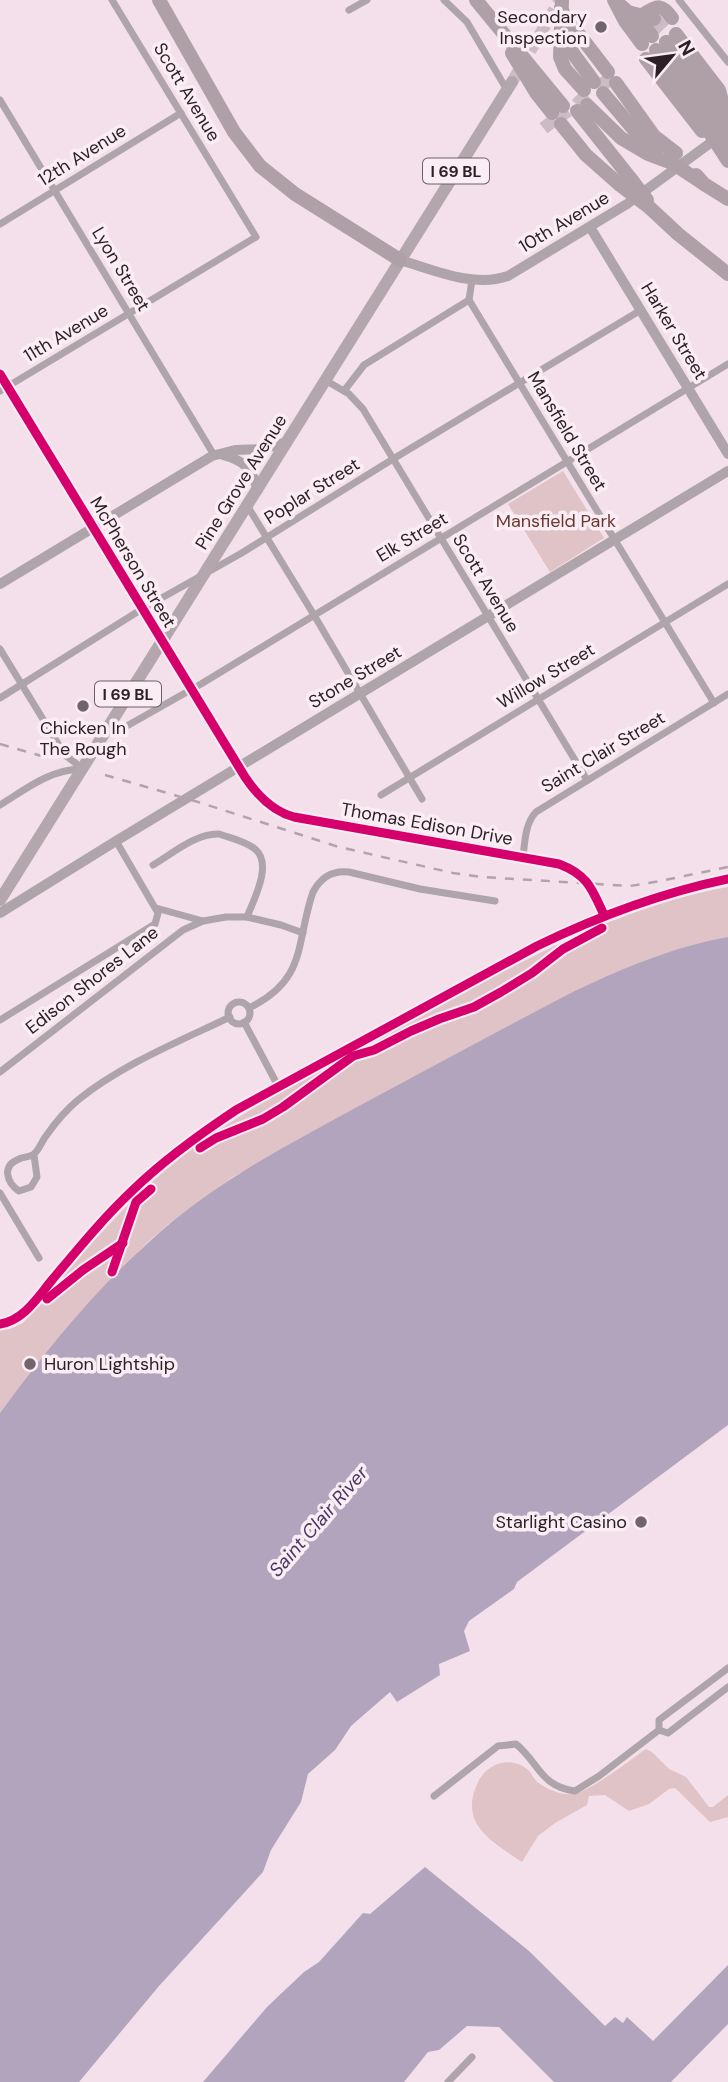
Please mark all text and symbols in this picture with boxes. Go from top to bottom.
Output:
place label: Secondary Inspection [497,5,587,50]
marker: Secondary Inspection [593,19,609,35]
north arrow [637,21,707,91]
text: N [672,36,701,60]
street label: Scott Avenue [148,38,226,146]
street label: 12th Avenue [34,119,130,191]
road number: I 69 BL [423,158,489,183]
street label: 10th Avenue [514,186,614,258]
street label: Lyon Street [86,222,156,316]
street label: Harker Street [635,278,713,384]
street label: 11th Avenue [19,298,113,368]
street label: Mansfield Street [522,367,612,495]
street label: Pine Grove Avenue [190,410,292,554]
street label: Poplar Street [260,452,364,530]
street label: McPherson Street [84,492,182,632]
street label: Elk Street [372,506,452,568]
park label: Mansfield Park [496,509,616,533]
street label: Scott Avenue [447,529,525,637]
street label: Willow Street [493,637,599,715]
street label: Stone Street [304,640,406,714]
road number: I 69 BL [95,681,161,706]
marker: Chicken In The Rough [75,698,91,714]
street label: Saint Clair Street [537,706,669,798]
place label: Chicken In The Rough [40,716,127,761]
street label: Thomas Edison Drive [339,797,515,851]
street label: Edison Shores Lane [21,921,163,1039]
place label: Huron Lightship [44,1352,175,1376]
marker: Huron Lightship [22,1356,38,1372]
water label: Saint Clair River [263,1460,374,1582]
place label: Starlight Casino [495,1510,627,1534]
marker: Starlight Casino [633,1514,649,1530]

